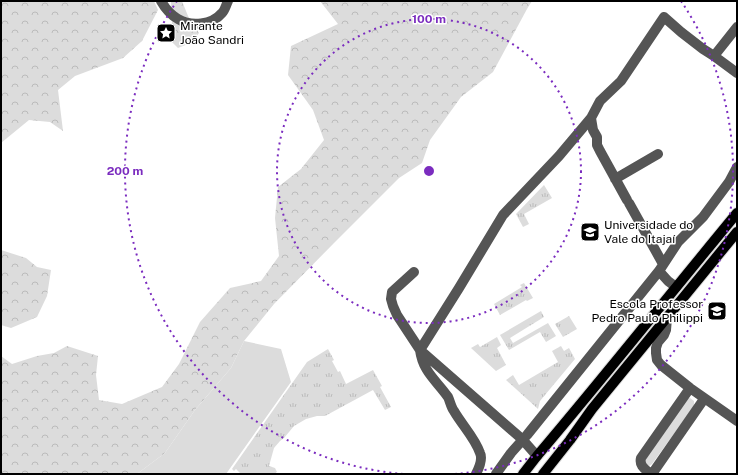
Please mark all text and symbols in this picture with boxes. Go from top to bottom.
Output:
text: 100 m [412,12,446,26]
place label: Mirante João Sandri [180,19,244,47]
place icon: Mirante João Sandri [155,22,177,44]
text: 200 m [107,164,143,178]
centre of rings [422,164,436,178]
place label: Universidade do Vale do Itajaí [604,218,693,246]
school or university icon: Universidade do Vale do Itajaí [579,221,601,243]
place label: Escola Professor Pedro Paulo Philippi [592,297,703,325]
school or university icon: Escola Professor Pedro Paulo Philippi [706,300,728,322]

